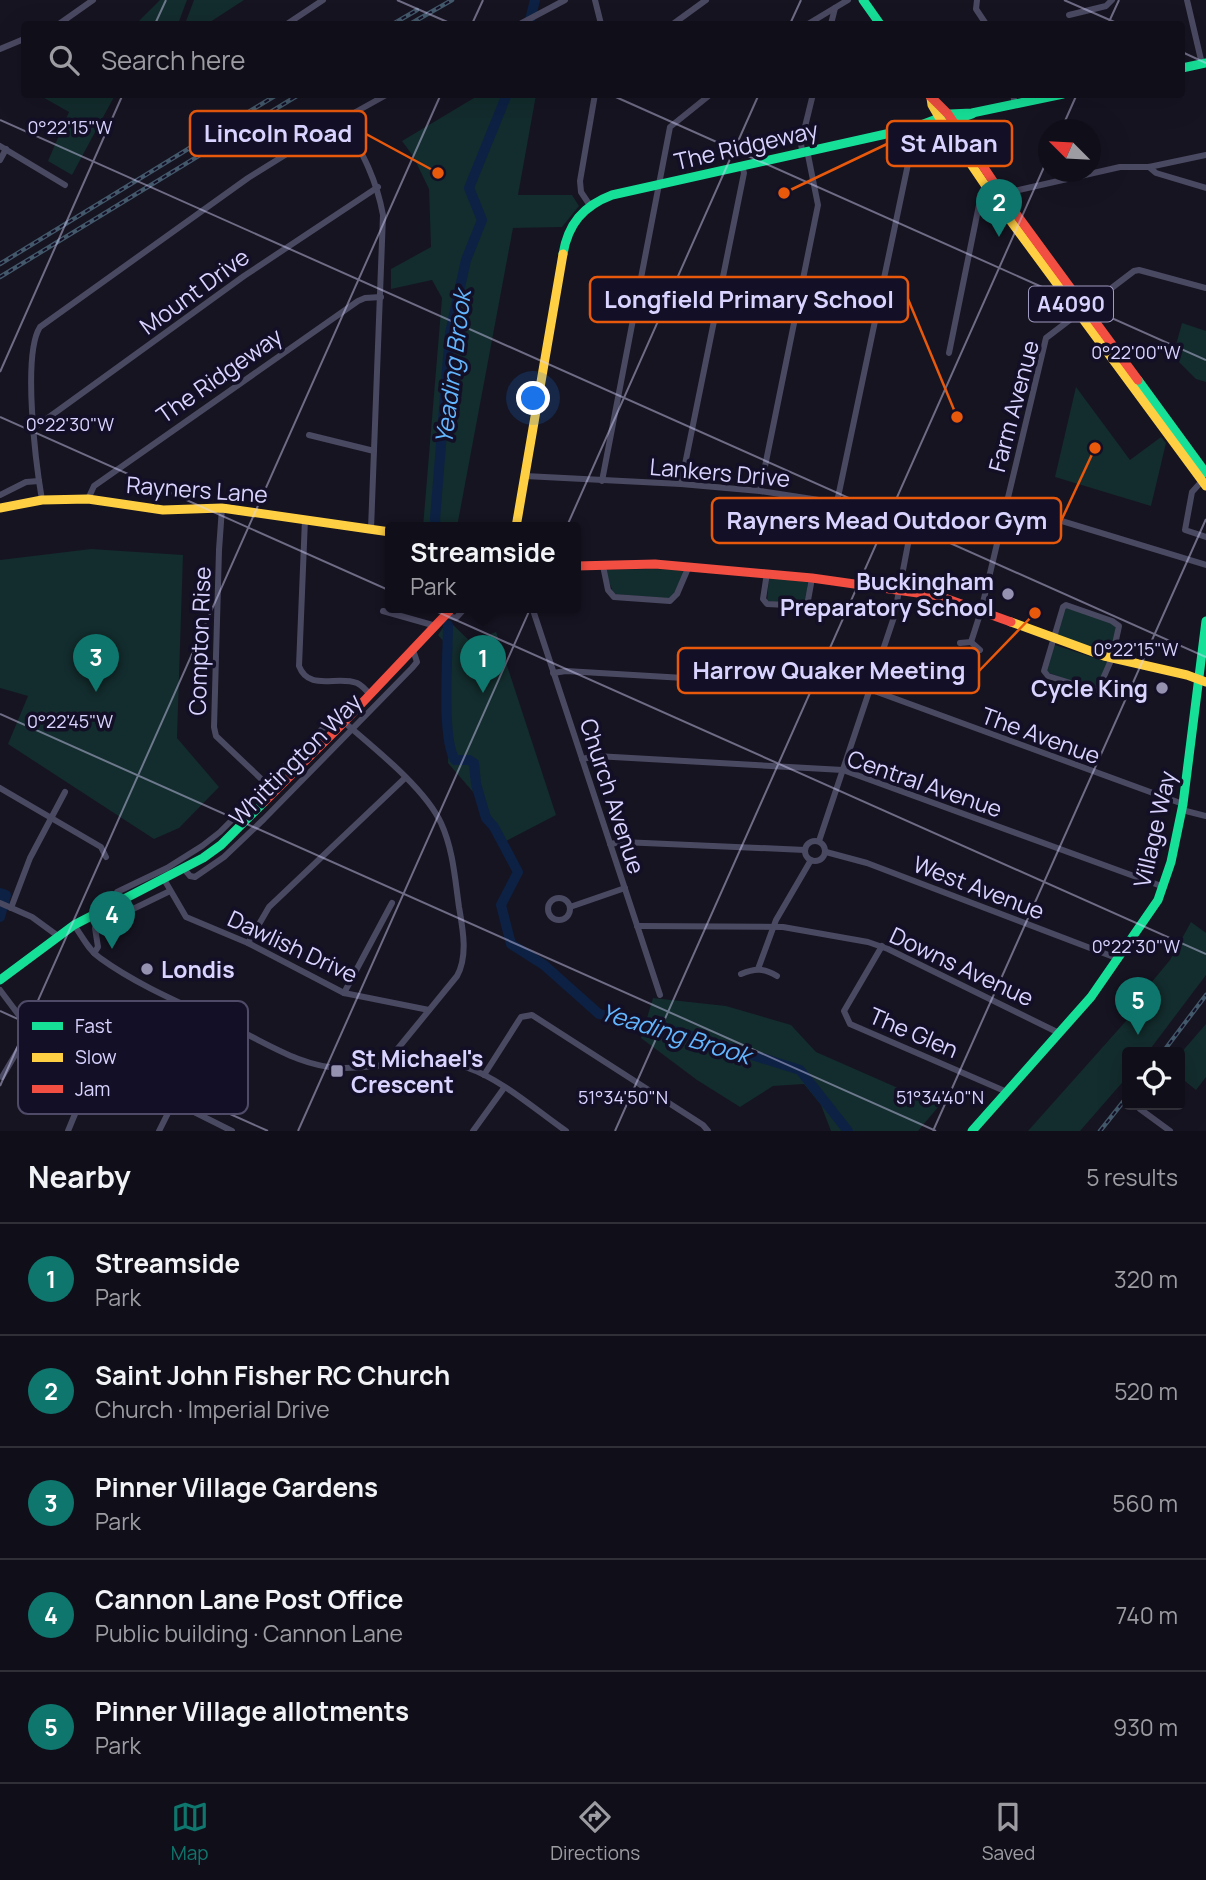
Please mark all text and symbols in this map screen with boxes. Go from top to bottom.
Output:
search box [21,21,1185,98]
icon: search [45,41,83,79]
text: Search here [101,42,246,78]
callout: Lincoln Road [190,111,366,156]
street label: The Ridgeway [671,113,821,177]
text: 0°22'15"W [28,115,113,139]
text: Lincoln Road [204,116,352,149]
north arrow [1038,119,1101,182]
callout: St Alban [887,121,1012,166]
text: St Alban [900,126,998,159]
pin: 2 [976,179,1022,237]
street label: Mount Drive [133,240,255,342]
callout: Longfield Primary School [590,277,908,322]
text: Longfield Primary School [604,282,894,315]
water label: Yeading Brook [426,285,478,446]
road number: A4090 [1029,286,1113,322]
street label: The Ridgeway [150,320,288,430]
street label: Farm Avenue [980,337,1046,475]
text: 0°22'00"W [1091,340,1181,364]
your location [516,381,550,415]
text: 0°22'30"W [26,412,114,436]
street label: Lankers Drive [648,450,792,494]
street label: Rayners Lane [125,468,269,510]
callout: Rayners Mead Outdoor Gym [712,498,1061,543]
text: Rayners Mead Outdoor Gym [727,503,1047,536]
popup [385,522,581,613]
text: Streamside [410,534,556,570]
place label: Buckingham Preparatory School [780,565,994,623]
street label: Compton Rise [180,566,218,716]
text: Park [410,570,456,602]
marker: Buckingham Preparatory School [1000,586,1016,602]
pin: 3 [73,634,119,692]
pin: 1 [460,635,506,693]
text: 0°22'15"W [1094,637,1179,661]
callout: Harrow Quaker Meeting [678,648,979,693]
text: Harrow Quaker Meeting [692,653,966,686]
place label: Cycle King [1031,672,1148,704]
marker: Cycle King [1154,680,1170,696]
street label: Whittington Way [222,686,368,832]
street label: The Avenue [977,699,1105,771]
text: 0°22'45"W [27,709,113,733]
street label: Church Avenue [573,714,653,878]
street label: Central Avenue [843,742,1007,824]
street label: Village Way [1125,768,1183,890]
street label: West Avenue [909,847,1049,927]
pin: 4 [89,891,135,949]
street label: Dawlish Drive [223,902,363,990]
street label: Downs Avenue [885,919,1039,1013]
text: 0°22'30"W [1092,934,1180,958]
place label: Londis [161,953,235,985]
marker: Londis [139,961,155,977]
pin: 5 [1115,977,1161,1035]
water label: Yeading Brook [597,995,758,1072]
street label: The Glen [865,999,963,1065]
legend [18,1001,248,1114]
text: Fast [75,1013,112,1039]
place label: St Michael's Crescent [351,1042,483,1100]
text: Slow [75,1044,117,1070]
map controls [1122,1047,1185,1110]
button: locate [1122,1047,1185,1110]
marker: St Michael's Crescent [329,1063,345,1079]
text: Jam [75,1076,110,1102]
text: 51°34'50"N [578,1085,668,1109]
text: 51°34'40"N [896,1085,984,1109]
text: Nearby [28,1156,131,1197]
text: 5 results [1086,1161,1178,1193]
text: Streamside [95,1245,240,1281]
text: 1 [46,1263,56,1295]
text: 320 m [1114,1263,1178,1295]
text: Park [95,1281,141,1313]
text: Saint John Fisher RC Church [95,1357,450,1393]
text: 2 [44,1375,58,1407]
text: 520 m [1114,1375,1178,1407]
text: Church · Imperial Drive [95,1393,330,1425]
text: Pinner Village Gardens [95,1469,378,1505]
text: 3 [44,1487,58,1519]
text: 560 m [1112,1487,1178,1519]
text: Park [95,1505,141,1537]
text: Cannon Lane Post Office [95,1581,403,1617]
text: 4 [44,1599,58,1631]
text: 740 m [1116,1599,1178,1631]
text: Public building · Cannon Lane [95,1617,403,1649]
text: Pinner Village allotments [95,1693,409,1729]
text: 5 [44,1711,58,1743]
text: 930 m [1113,1711,1178,1743]
text: Park [95,1729,141,1761]
tab: Map [171,1798,209,1866]
tab: Directions [550,1798,640,1866]
tab: Saved [982,1798,1035,1866]

